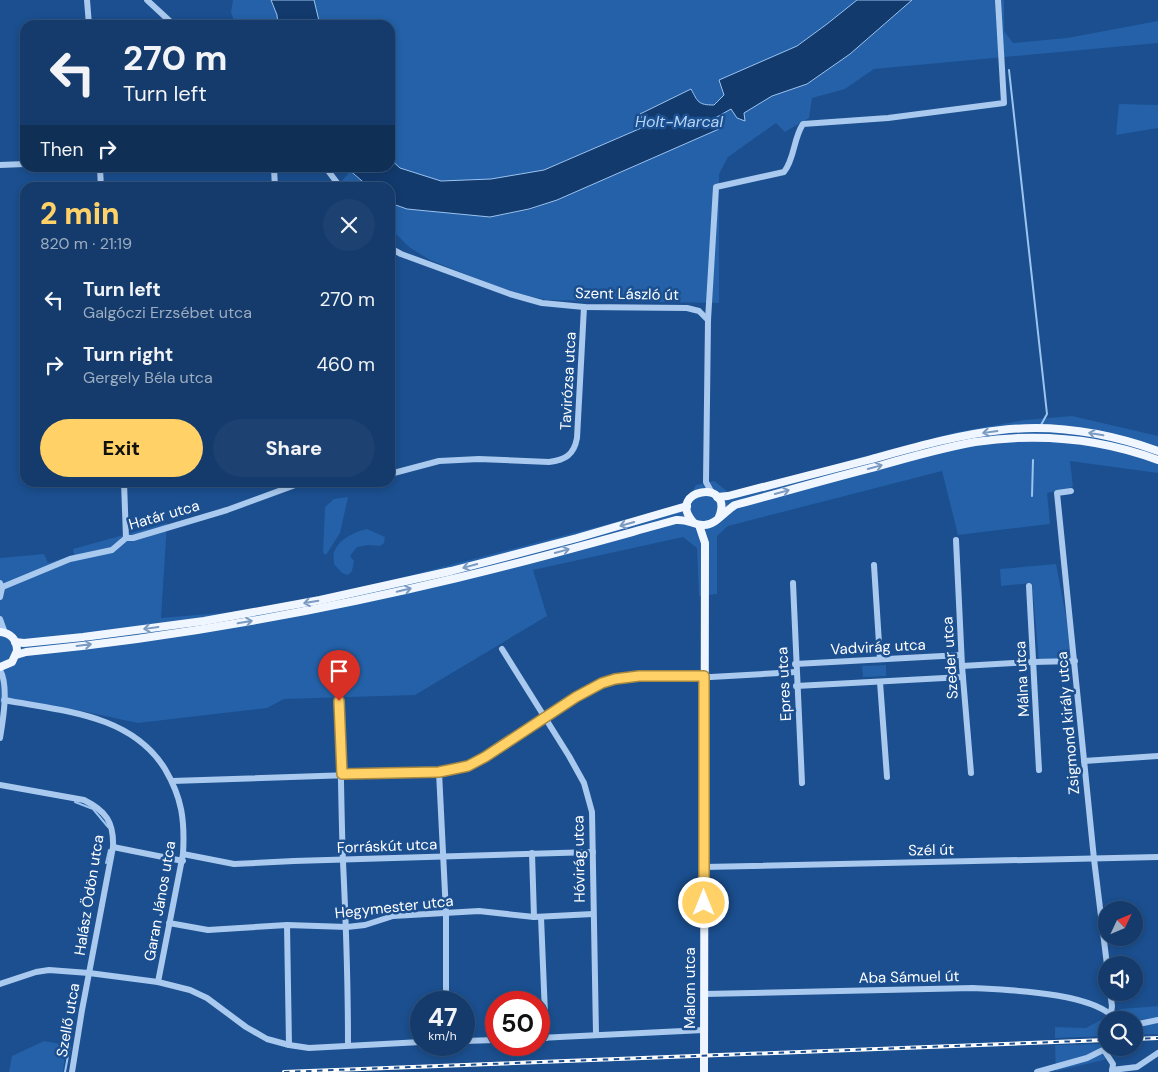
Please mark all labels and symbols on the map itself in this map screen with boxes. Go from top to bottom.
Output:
water label: Holt-Marcal [635,111,723,132]
street label: Szent László út [575,283,679,305]
street label: Tavirózsa utca [555,331,581,431]
one-way arrow [982,427,998,437]
one-way arrow [1089,429,1105,439]
one-way arrow [867,461,883,471]
one-way arrow [773,487,789,496]
street label: Határ utca [126,495,202,535]
one-way arrow [619,519,635,529]
one-way arrow [554,546,570,555]
one-way arrow [462,562,478,571]
one-way arrow [396,585,412,594]
one-way arrow [304,597,320,607]
one-way arrow [237,616,253,626]
street label: Szeder utca [937,616,963,700]
one-way arrow [143,623,159,633]
street label: Vadvirág utca [830,635,926,659]
one-way arrow [76,640,92,650]
street label: Málna utca [1010,641,1034,717]
street label: Epres utca [772,646,796,722]
pin [318,650,360,701]
street label: Zsigmond király utca [1052,651,1084,795]
street label: Hóvirág utca [568,815,590,903]
street label: Halász Ödön utca [70,833,108,957]
street label: Forráskút utca [336,834,438,858]
street label: Garan János utca [140,839,180,963]
street label: Szél út [908,840,954,860]
position arrow [677,876,729,928]
street label: Hegymester utca [334,891,454,923]
north arrow [1098,901,1142,946]
street label: Malom utca [680,947,700,1029]
street label: Aba Sámuel út [859,966,960,988]
street label: Szellő utca [52,981,84,1059]
speed limit sign: 50 [485,991,550,1056]

